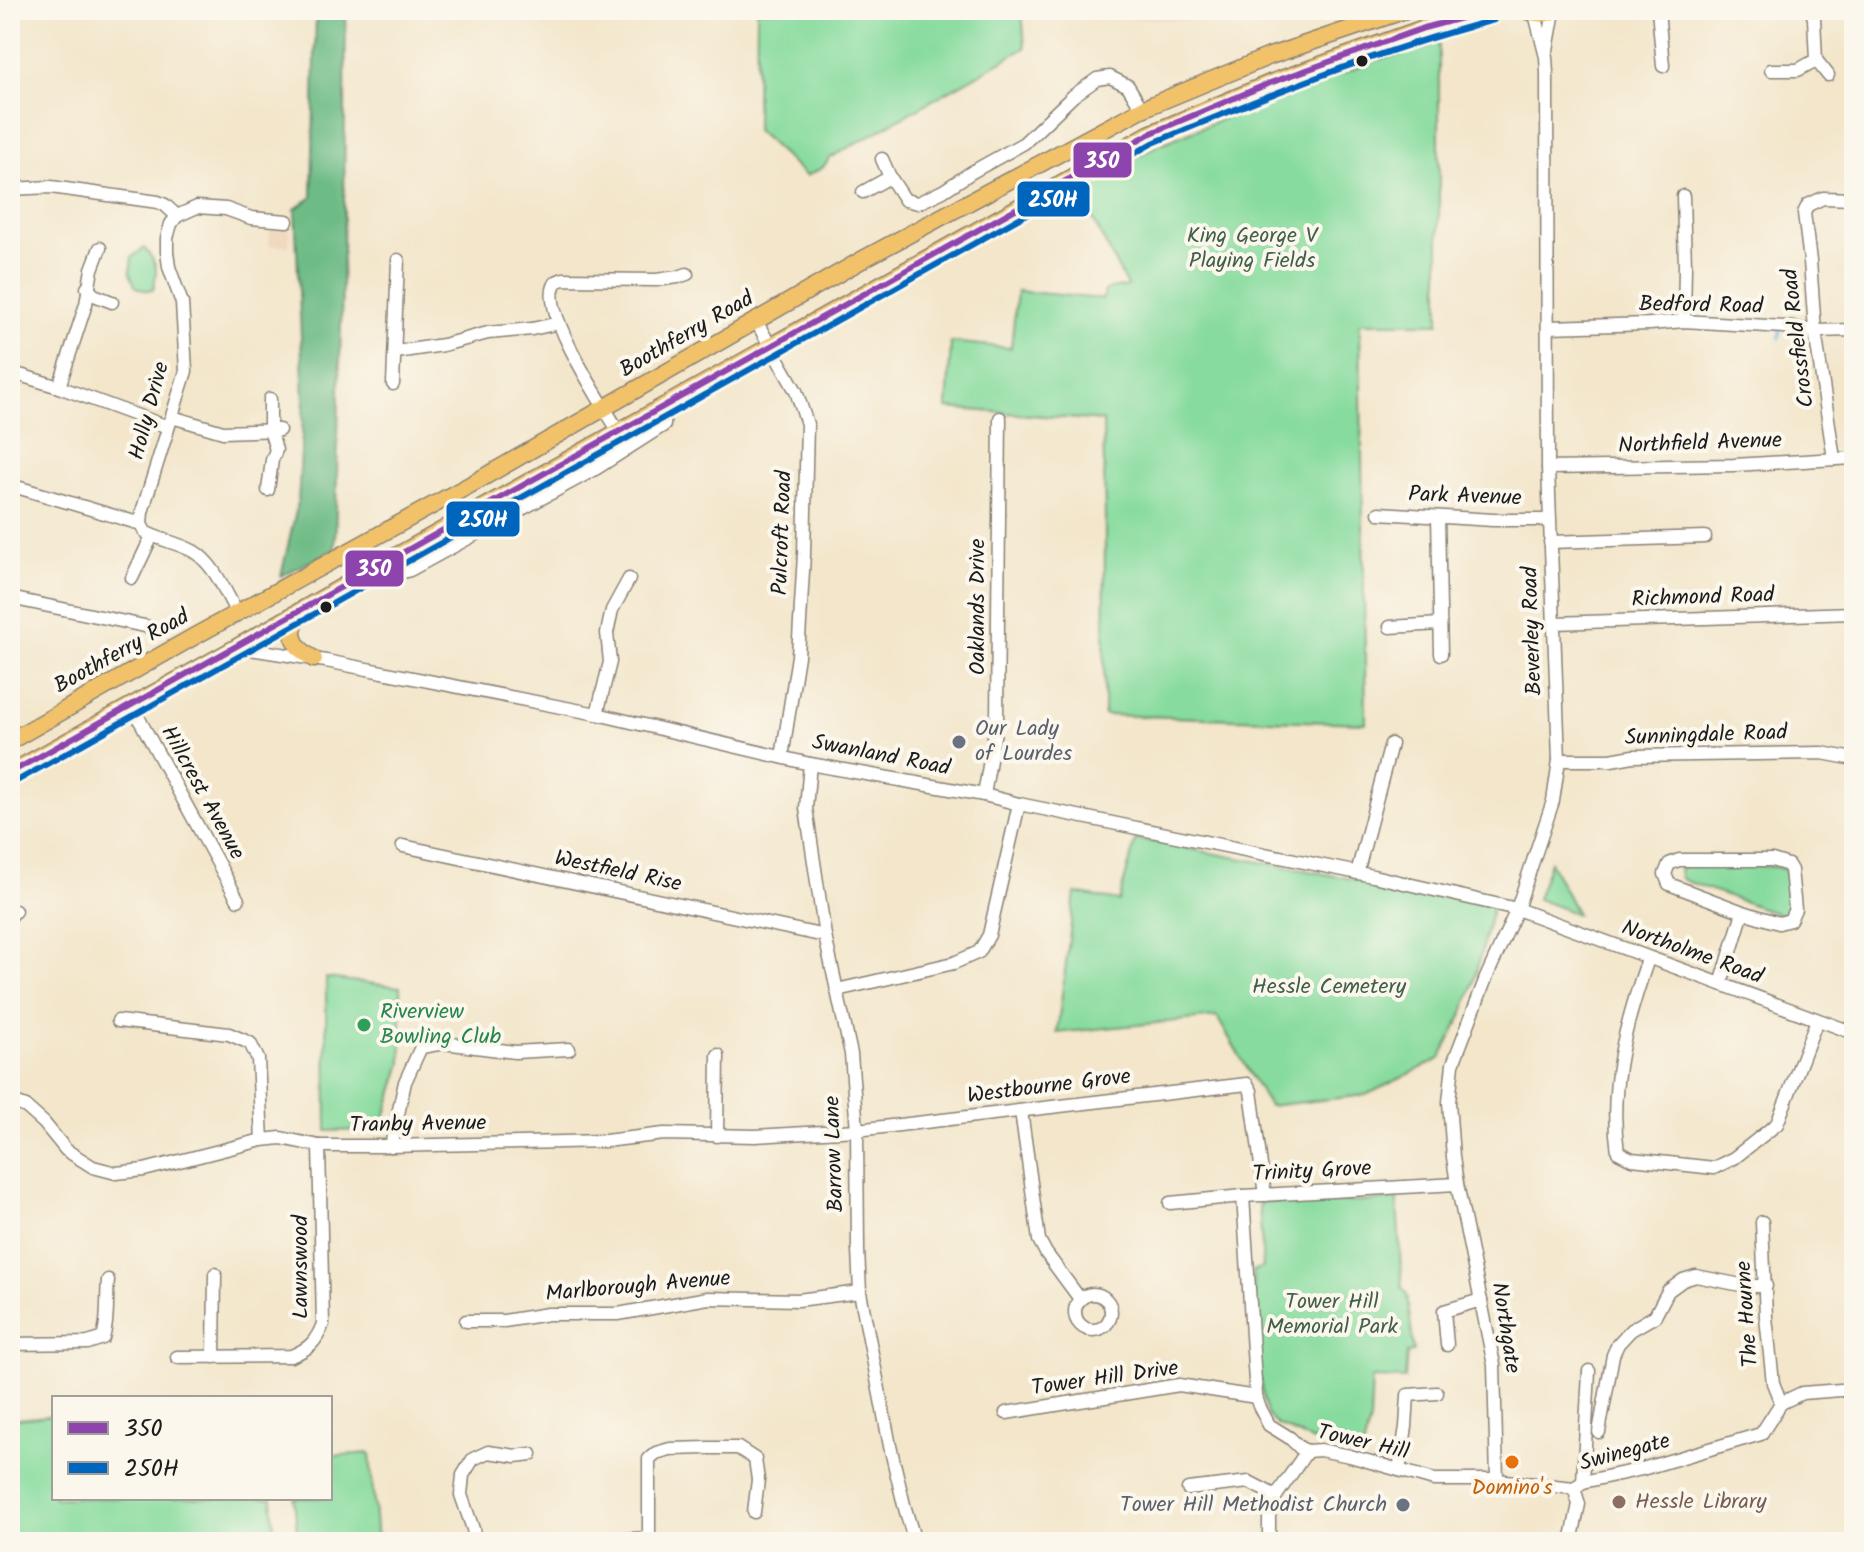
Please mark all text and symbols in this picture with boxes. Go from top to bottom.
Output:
unlabelled marker [1354,53,1370,69]
line badge: 350 [1072,141,1133,179]
text: 350 [1084,145,1120,180]
line badge: 250H [1016,180,1091,218]
text: 250H [1028,184,1078,219]
park label: King George V Playing Fields [1187,219,1320,279]
street label: Crossfield Road [1773,265,1825,410]
street label: Boothferry Road [613,282,762,388]
street label: Bedford Road [1639,287,1764,325]
street label: Holly Drive [120,358,180,464]
street label: Northfield Avenue [1617,424,1783,464]
street label: Pulcroft Road [763,469,803,596]
street label: Park Avenue [1408,478,1522,516]
line badge: 250H [445,500,521,538]
text: 250H [458,504,508,539]
street label: Oaklands Drive [961,539,996,675]
line badge: 350 [344,549,405,588]
text: 350 [356,553,392,588]
street label: Beverley Road [1513,565,1553,696]
street label: Richmond Road [1631,578,1776,618]
unlabelled marker [318,599,334,615]
street label: Boothferry Road [48,600,197,704]
place label: Our Lady of Lourdes [975,712,1073,772]
street label: Sunningdale Road [1624,716,1789,756]
street label: Hillcrest Avenue [151,719,254,867]
street label: Swanland Road [809,725,954,787]
marker: Our Lady of Lourdes [950,733,968,751]
street label: Westfield Rise [551,841,685,903]
street label: Northolme Road [1616,911,1769,995]
park label: Hessle Cemetery [1252,970,1407,1005]
place label: Riverview Bowling Club [380,995,502,1055]
marker: Riverview Bowling Club [355,1016,373,1034]
street label: Westbourne Grove [965,1060,1133,1114]
street label: Barrow Lane [815,1095,855,1213]
street label: Tranby Avenue [349,1106,487,1144]
street label: Trinity Grove [1252,1151,1372,1193]
street label: Lawnswood [284,1214,319,1319]
street label: The Hourne [1727,1260,1769,1368]
street label: Marlborough Avenue [544,1261,732,1313]
street label: Northgate [1481,1280,1529,1376]
park label: Tower Hill Memorial Park [1266,1285,1399,1345]
street label: Tower Hill Drive [1029,1351,1181,1407]
legend [52,1396,332,1500]
text: 350 [124,1410,163,1449]
street label: Tower Hill [1314,1415,1413,1471]
street label: Swinegate [1576,1424,1674,1482]
text: 250H [124,1450,179,1489]
marker: Domino's [1503,1453,1521,1471]
place label: Domino's [1471,1471,1553,1506]
place label: Hessle Library [1635,1485,1767,1520]
place label: Tower Hill Methodist Church [1120,1488,1387,1523]
marker: Hessle Library [1610,1493,1628,1511]
marker: Tower Hill Methodist Church [1394,1496,1412,1514]

